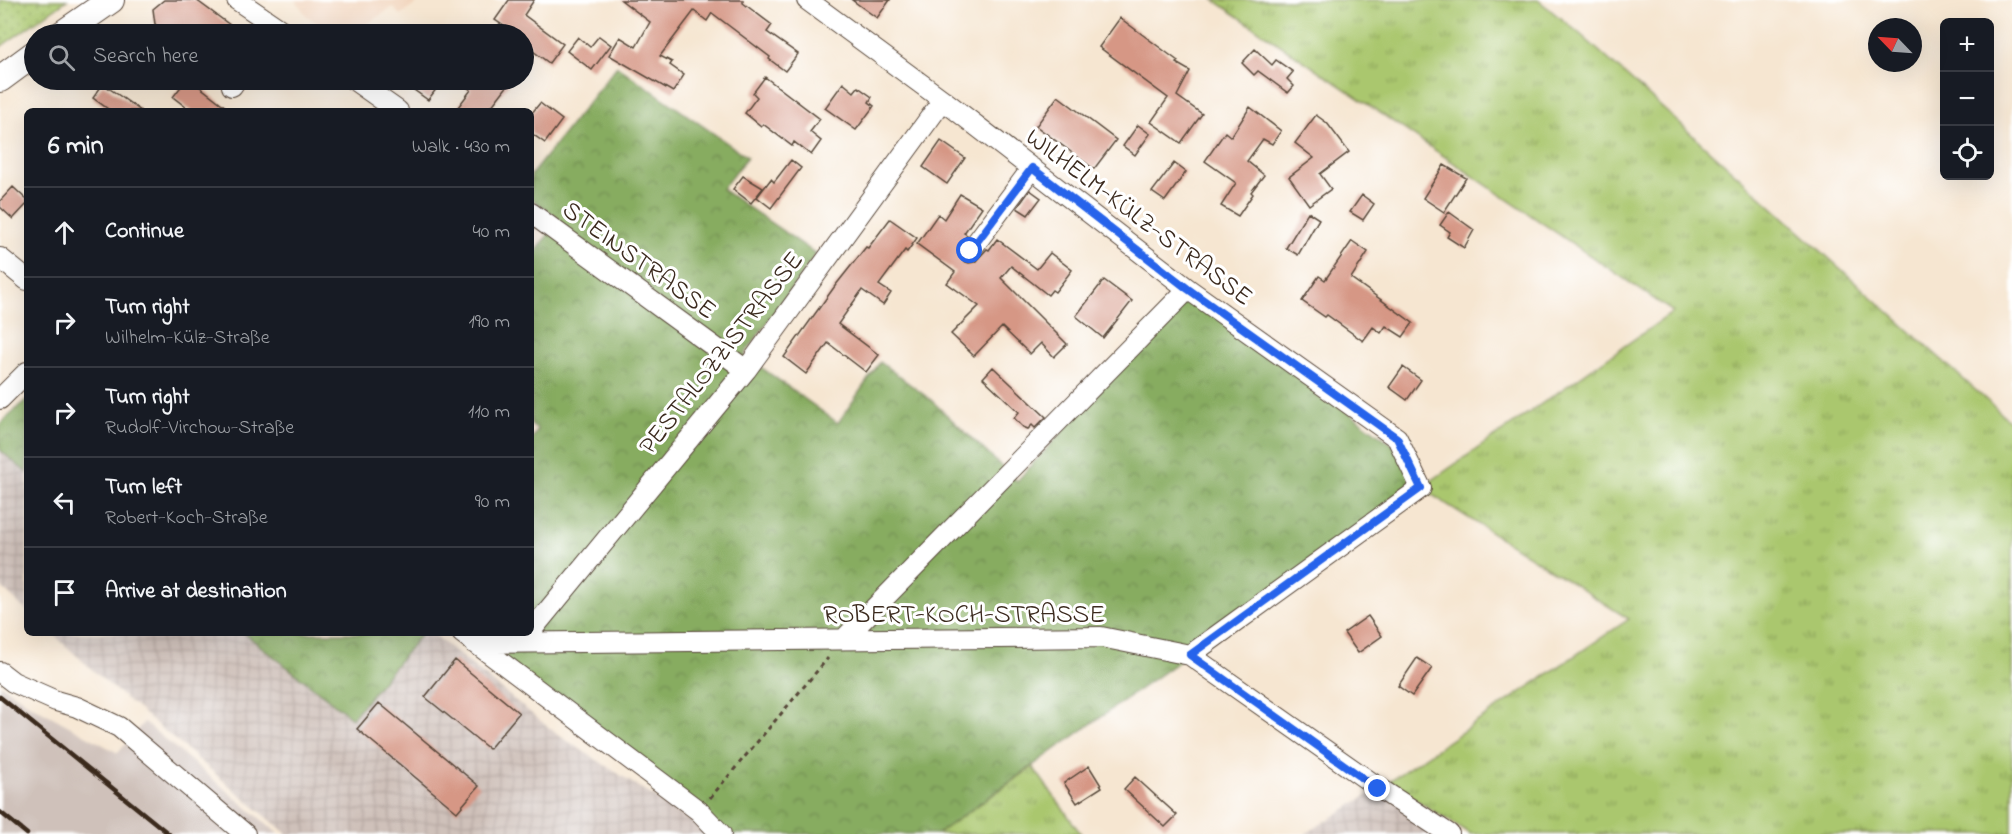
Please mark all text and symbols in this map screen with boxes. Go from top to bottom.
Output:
north arrow [1868,18,1922,72]
map controls [1940,18,1994,180]
button: + [1940,18,1994,72]
search box [24,24,534,90]
icon: search [45,41,78,74]
text: Search here [93,41,198,73]
button: − [1940,72,1994,126]
street label: WILHELM-KÜLZ-STRASSE [1016,120,1260,317]
button: locate [1940,126,1994,180]
text: 6 min [48,128,104,166]
text: Walk · 430 m [412,133,510,162]
street label: STEINSTRASSE [553,193,723,330]
icon: ahead [48,216,81,249]
text: Continue [105,216,184,248]
text: 40 m [473,218,510,247]
route start [956,237,982,263]
street label: PESTALOZZISTRASSE [631,244,814,464]
text: Turn right [105,292,190,324]
icon: right [48,306,81,339]
text: 190 m [468,308,510,337]
text: Wilhelm-Külz-Straße [105,324,270,353]
text: Turn right [105,382,190,414]
icon: right [48,396,81,429]
text: 110 m [468,398,510,427]
text: Rudolf-Virchow-Straße [105,414,294,443]
text: Turn left [105,472,182,504]
icon: left [48,486,81,519]
text: 90 m [475,488,510,517]
text: Robert-Koch-Straße [105,504,268,533]
icon: arrive [48,576,81,609]
text: Arrive at destination [105,576,287,608]
street label: ROBERT-KOCH-STRASSE [823,597,1105,635]
route end [1364,775,1390,801]

